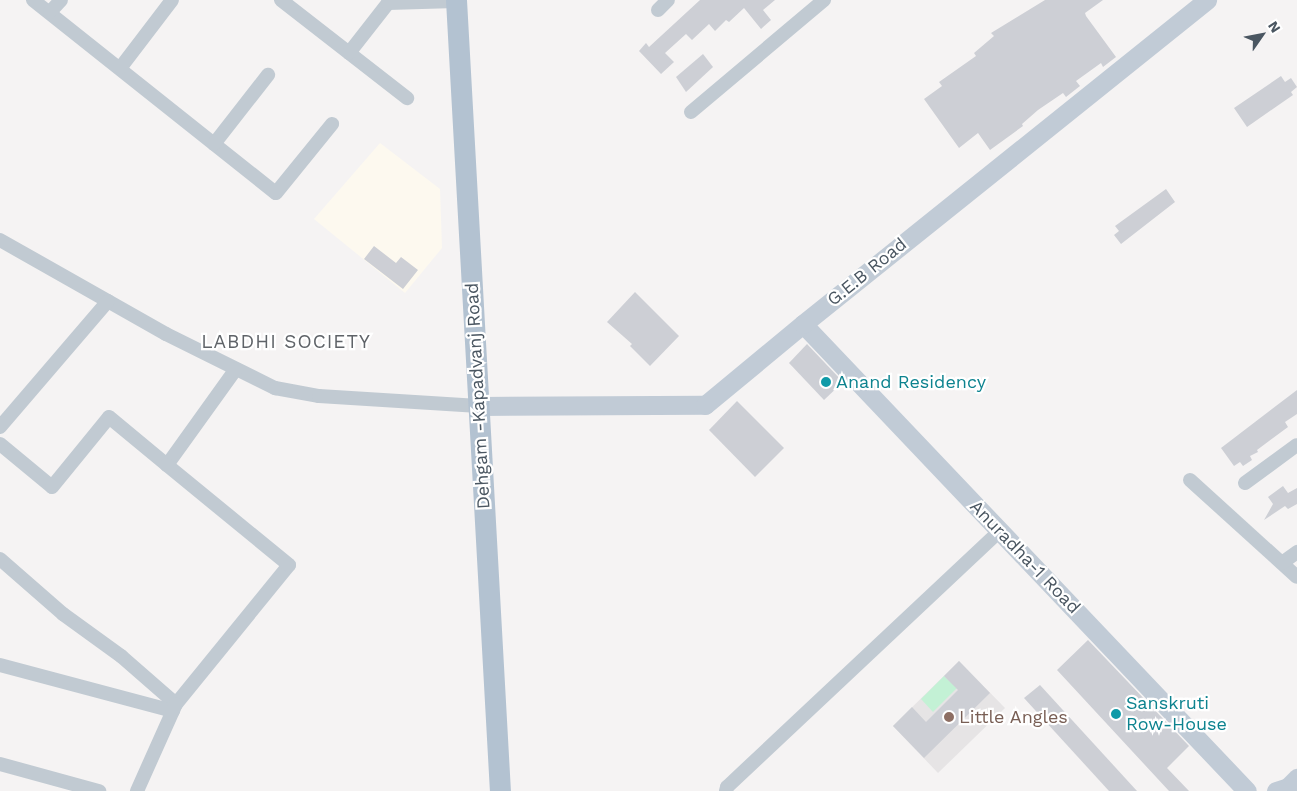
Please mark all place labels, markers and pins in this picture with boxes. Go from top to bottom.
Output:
place label: Anand Residency [836,371,986,393]
marker: Anand Residency [820,376,832,388]
place label: Sanskruti Row-House [1126,693,1227,736]
place label: Little Angles [959,706,1068,728]
marker: Sanskruti Row-House [1110,708,1122,720]
marker: Little Angles [943,711,955,723]

